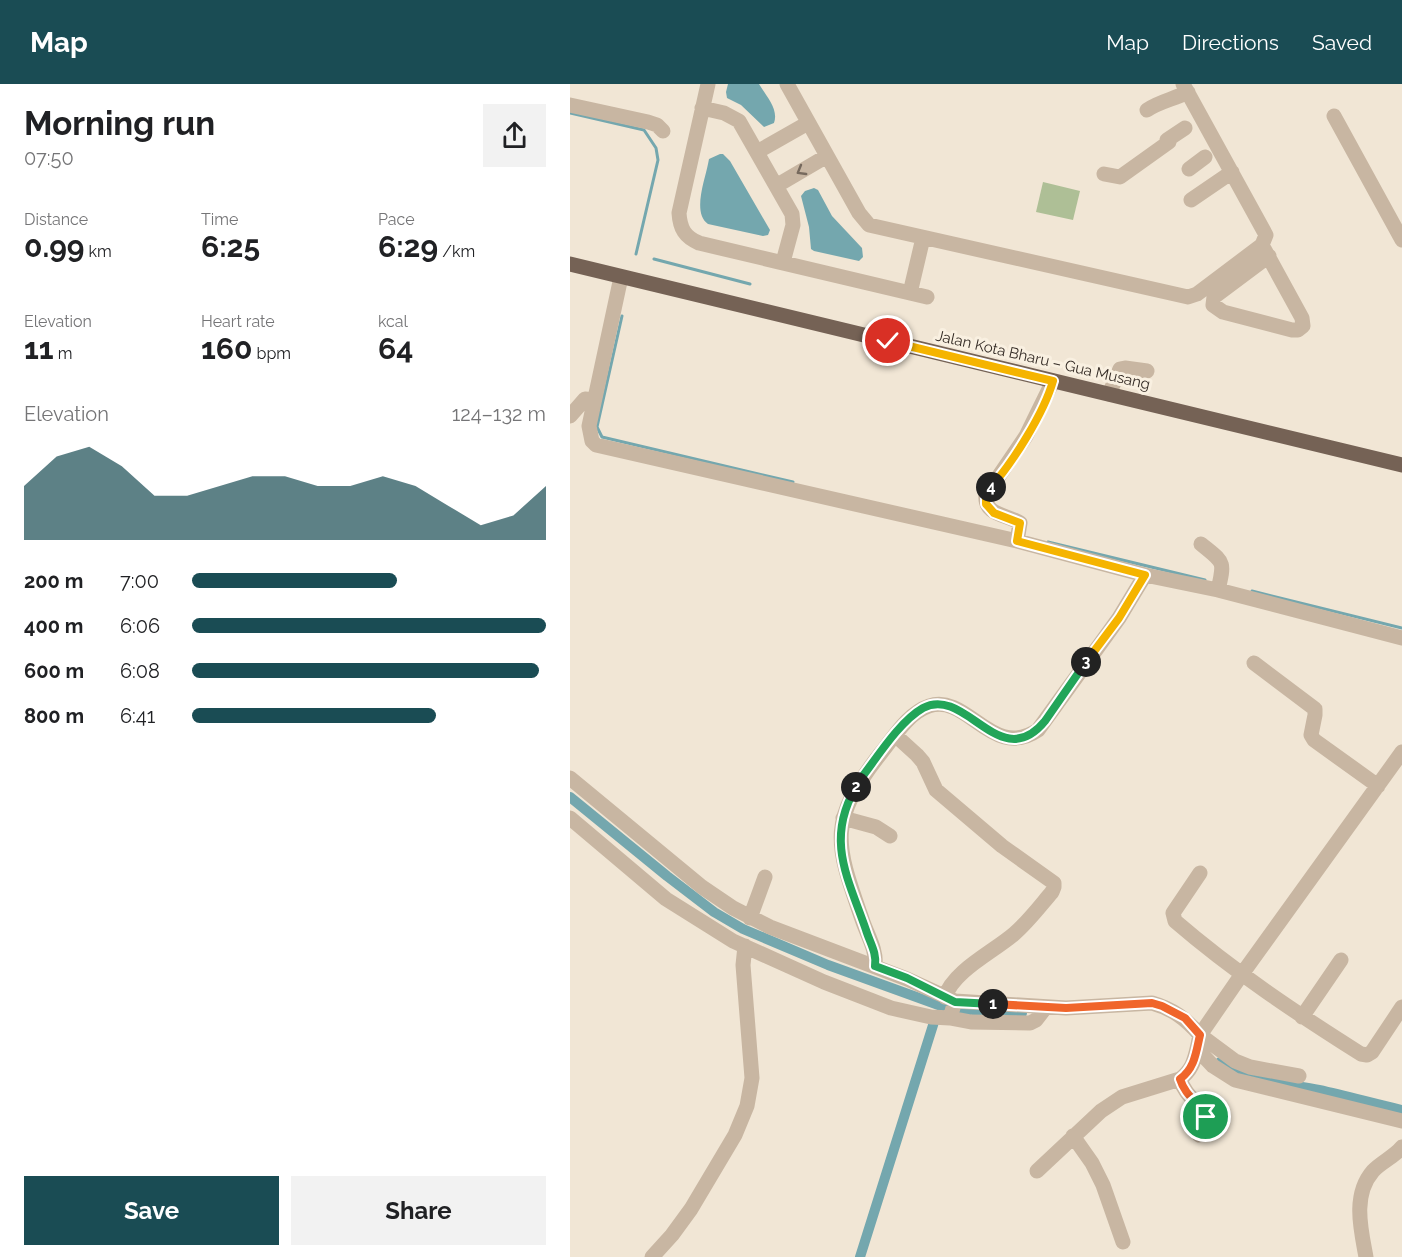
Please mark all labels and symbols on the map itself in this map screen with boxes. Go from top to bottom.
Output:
one-way arrow [797,164,807,175]
pin [862,315,913,366]
street label: Jalan Kota Bharu – Gua Musang [934,327,1152,393]
pin: 4 [976,472,1006,502]
pin: 3 [1071,647,1101,677]
pin: 2 [841,772,871,802]
pin: 1 [978,989,1008,1019]
pin [1180,1091,1231,1142]

